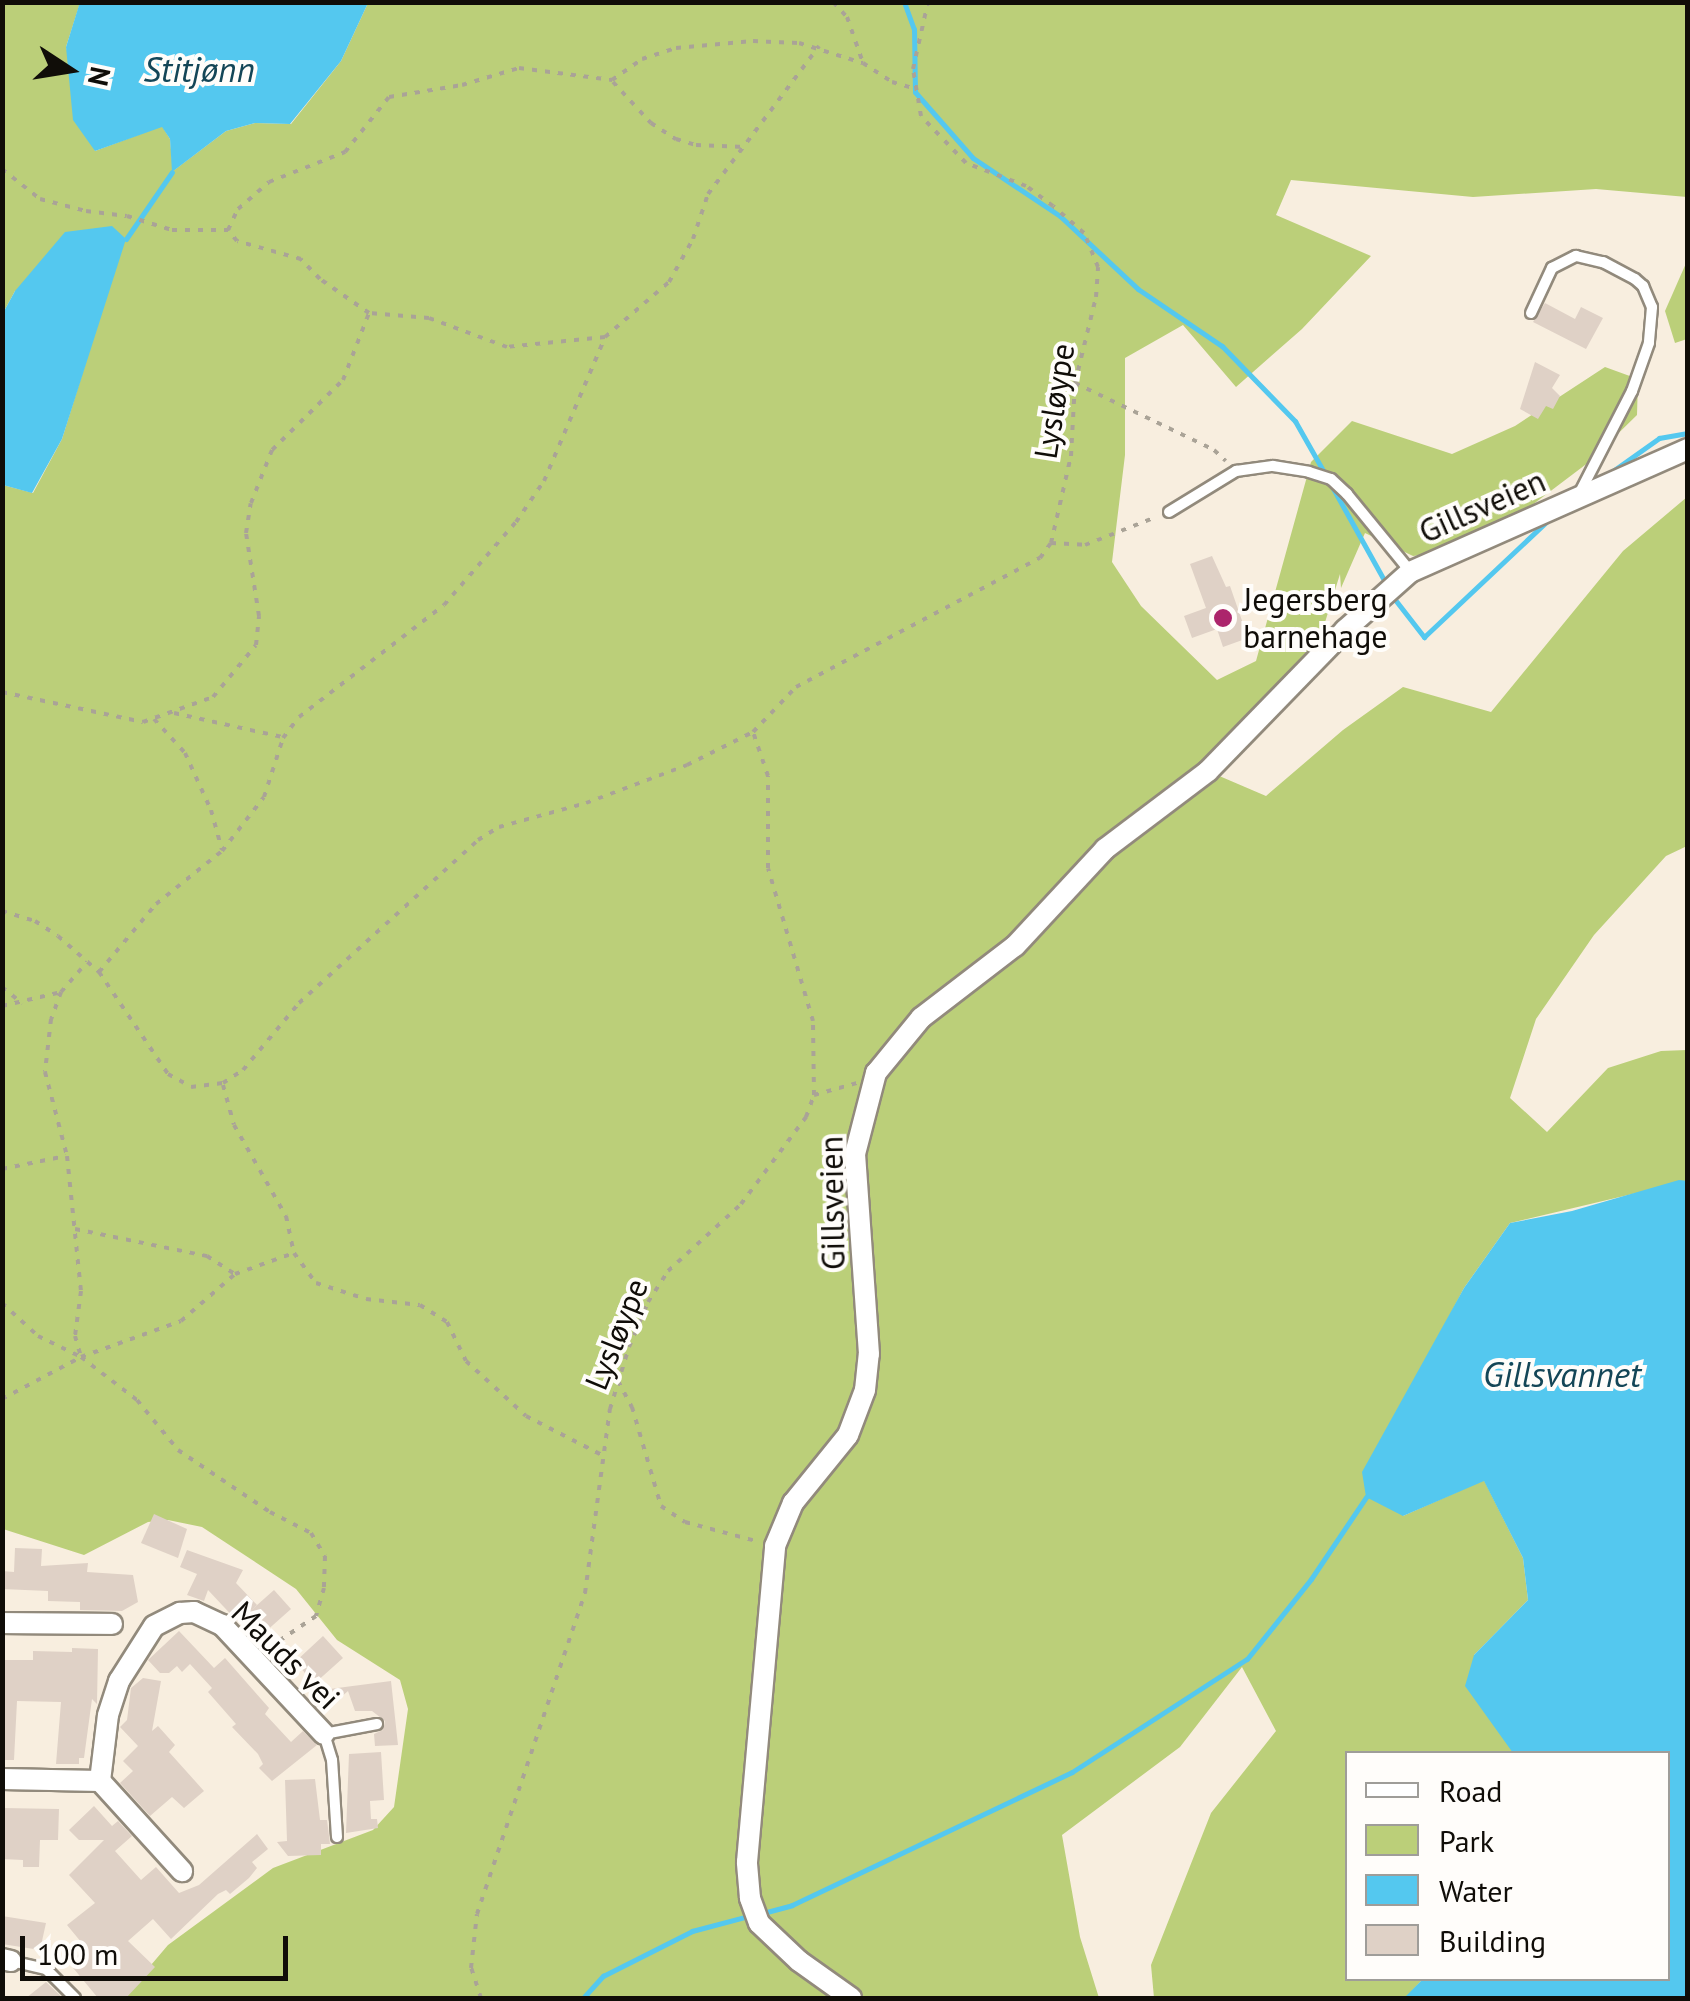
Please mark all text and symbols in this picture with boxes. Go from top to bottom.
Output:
north arrow [20,20,120,120]
water label: Stitjønn [143,48,255,90]
text: N [80,63,120,89]
street label: Lysløype [1026,341,1082,461]
street label: Gillsveien [1413,461,1551,551]
place label: Jegersberg barnehage [1243,581,1388,656]
marker: Jegersberg barnehage [1212,607,1234,629]
street label: Gillsveien [812,1136,852,1270]
street label: Lysløype [576,1273,656,1395]
water label: Gillsvannet [1483,1353,1641,1395]
street label: Mauds vei [224,1593,348,1717]
legend [1345,1751,1670,1981]
text: Road [1439,1771,1503,1810]
text: Park [1439,1821,1494,1860]
text: Water [1439,1871,1513,1910]
scale bar [25,1916,292,1978]
text: Building [1439,1921,1546,1960]
text: 100 m [37,1934,118,1973]

